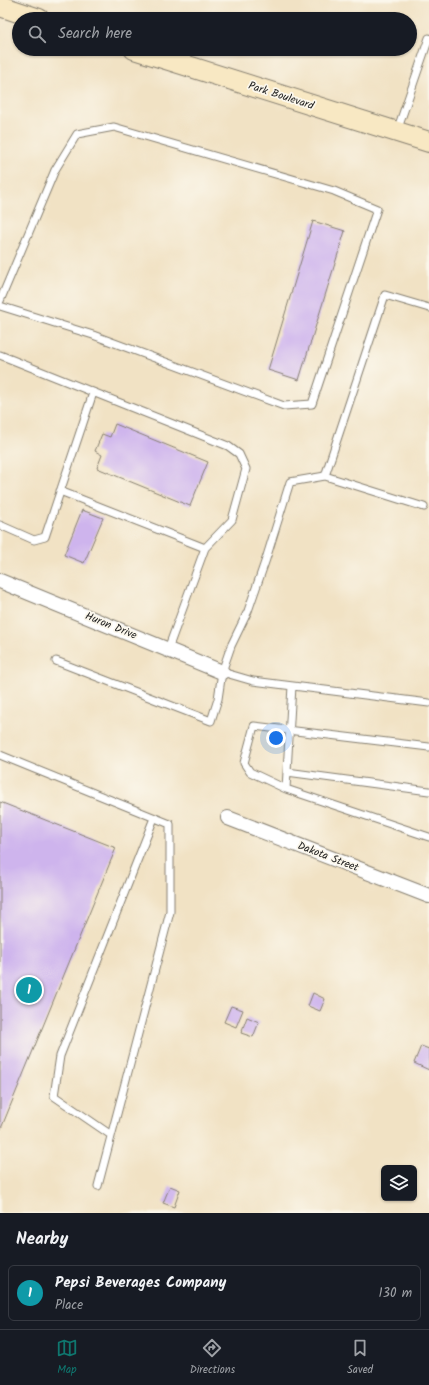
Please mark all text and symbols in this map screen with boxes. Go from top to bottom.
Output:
search box [12,12,417,56]
text: Search here [58,22,132,46]
icon: search [26,23,48,45]
street label: Park Boulevard [246,77,317,115]
street label: Huron Drive [82,607,140,645]
your location [266,728,286,748]
street label: Dakota Street [295,837,362,877]
pin: 1 [16,975,42,1005]
map controls [381,1165,417,1201]
button: layers [381,1165,417,1201]
text: Nearby [16,1226,68,1253]
text: Pepsi Beverages Company [55,1271,226,1295]
text: 1 [28,1283,32,1304]
text: 130 m [378,1283,412,1304]
text: Place [55,1295,83,1316]
tab: Map [56,1337,78,1379]
tab: Directions [190,1337,235,1379]
tab: Saved [347,1337,373,1379]

